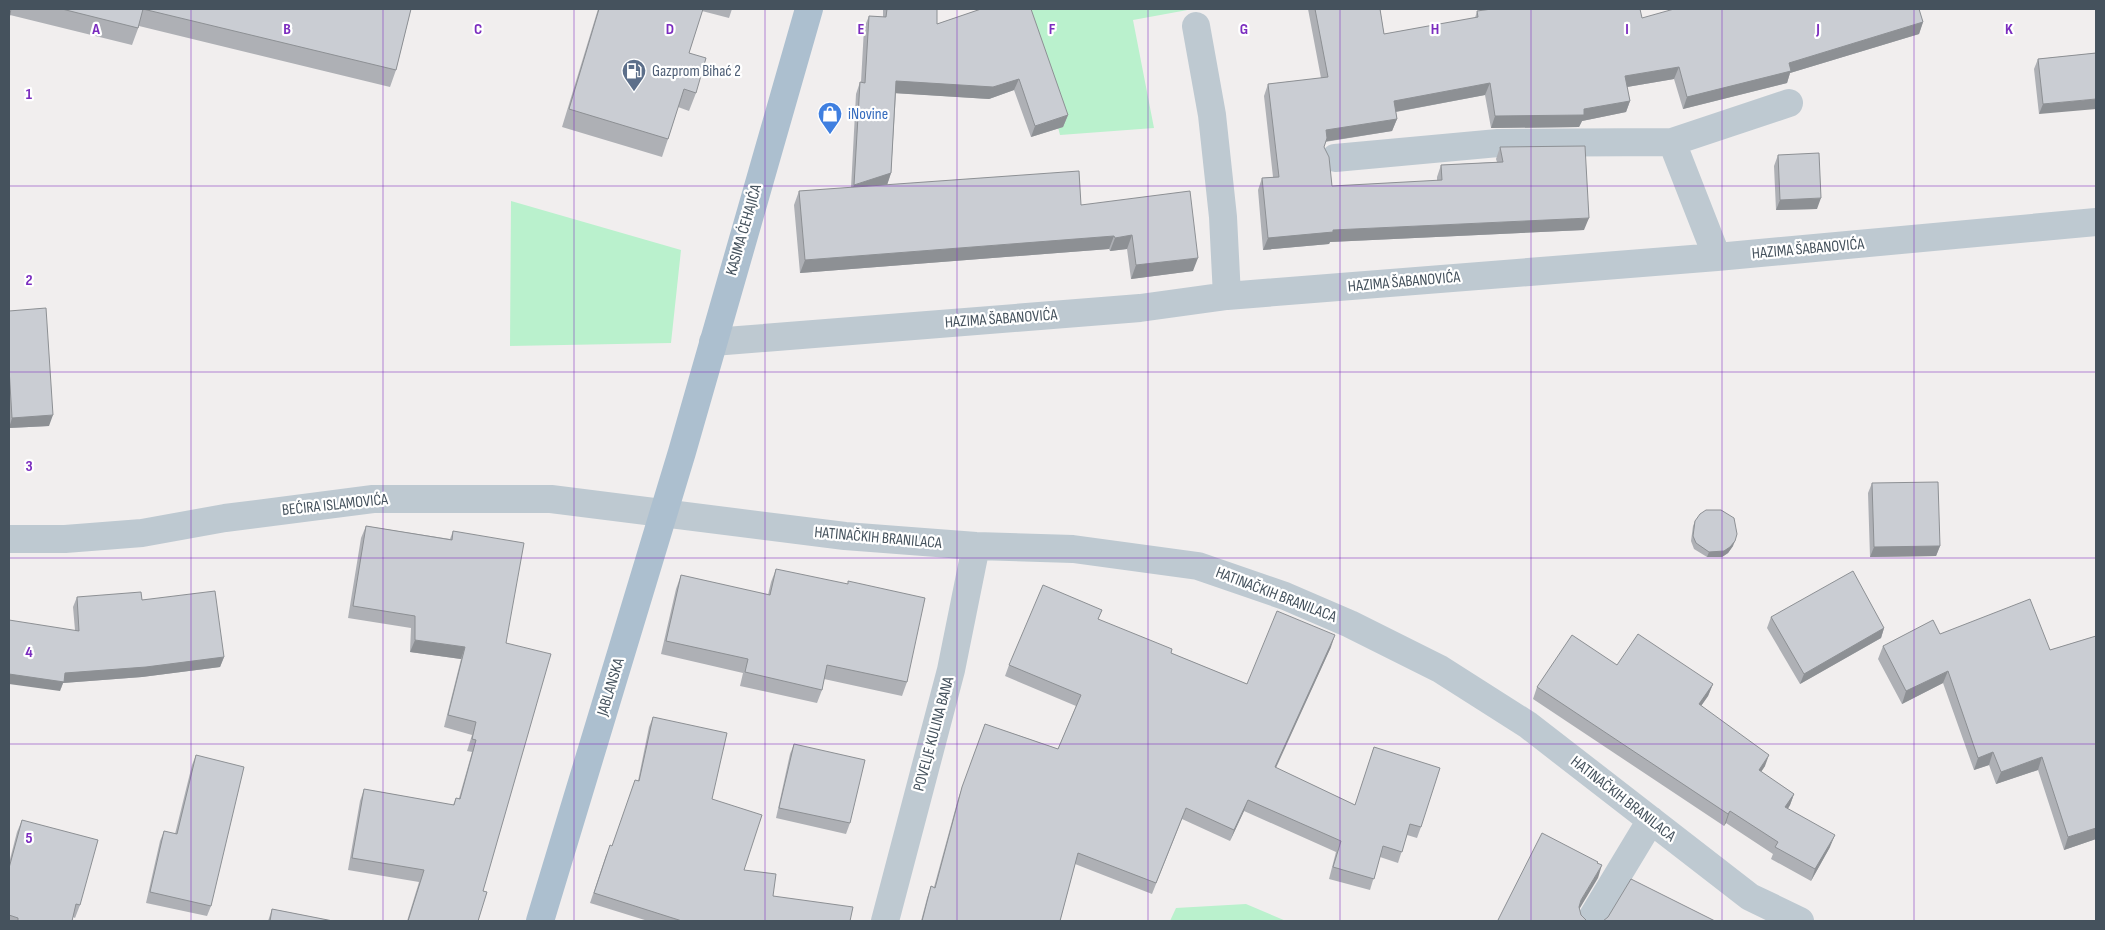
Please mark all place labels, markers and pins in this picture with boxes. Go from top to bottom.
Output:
fuel station icon: Gazprom Bihać 2 [621,58,647,92]
place label: Gazprom Bihać 2 [652,62,741,81]
shop icon: iNovine [817,101,843,135]
place label: iNovine [848,105,888,124]

